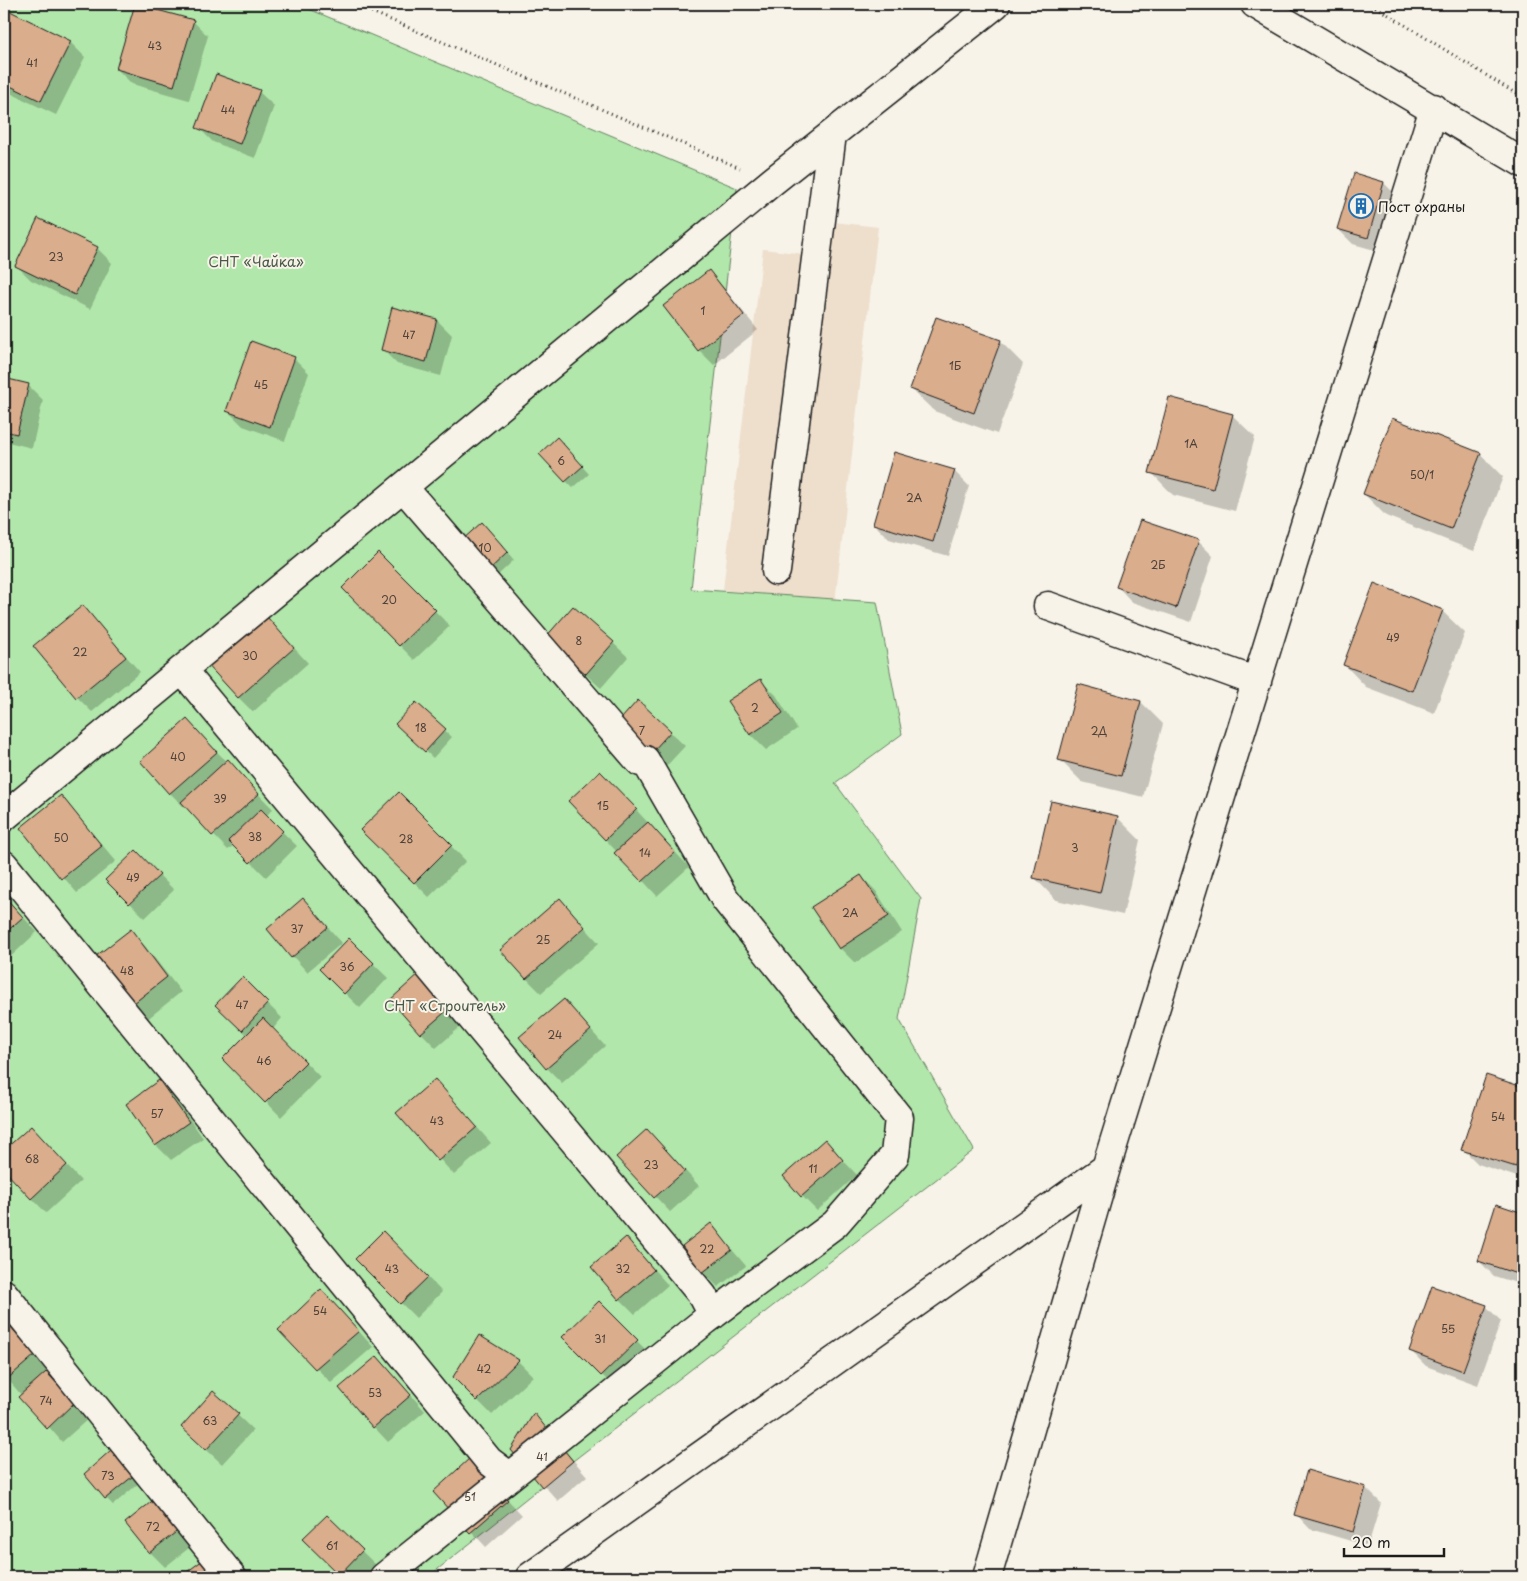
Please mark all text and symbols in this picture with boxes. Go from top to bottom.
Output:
house number: 43 [148,37,162,54]
house number: 41 [26,54,38,71]
house number: 44 [221,101,235,118]
building icon: Пост охраны [1348,193,1374,219]
place label: Пост охраны [1378,196,1465,217]
house number: 23 [49,248,63,265]
park label: СНТ «Чайка» [208,251,304,272]
house number: 1 [701,302,706,319]
house number: 47 [403,326,416,343]
house number: 1Б [949,357,961,374]
house number: 45 [254,376,268,393]
house number: 1А [1184,435,1198,452]
house number: 6 [557,452,565,469]
house number: 50/1 [1410,466,1434,483]
house number: 2А [906,489,923,506]
house number: 10 [479,539,491,556]
house number: 2Б [1151,556,1165,573]
house number: 20 [381,591,397,608]
house number: 49 [1386,629,1400,646]
house number: 8 [576,632,583,649]
house number: 22 [73,643,87,660]
house number: 30 [242,647,258,664]
house number: 2 [751,699,759,716]
house number: 18 [415,719,427,736]
house number: 7 [639,722,645,739]
house number: 2Д [1091,722,1108,739]
house number: 40 [170,748,186,765]
house number: 39 [213,790,227,807]
house number: 15 [597,797,609,814]
house number: 38 [248,828,262,845]
house number: 50 [53,829,69,846]
house number: 28 [399,830,413,847]
house number: 3 [1071,839,1079,856]
house number: 14 [639,844,651,861]
house number: 49 [126,869,140,886]
house number: 2А [842,904,859,921]
house number: 37 [291,920,304,937]
house number: 25 [536,931,550,948]
house number: 36 [340,958,355,975]
house number: 48 [120,962,134,979]
park label: СНТ «Строитель» [384,995,506,1016]
house number: 47 [236,996,249,1013]
house number: 24 [548,1026,562,1043]
house number: 46 [257,1052,272,1069]
house number: 57 [150,1105,164,1122]
house number: 54 [1491,1108,1505,1125]
house number: 43 [430,1112,444,1129]
house number: 68 [25,1150,39,1167]
house number: 23 [644,1156,658,1173]
house number: 11 [808,1160,818,1177]
house number: 22 [700,1240,714,1257]
house number: 43 [385,1260,399,1277]
house number: 32 [616,1260,631,1277]
house number: 54 [313,1302,327,1319]
house number: 55 [1441,1320,1455,1337]
house number: 31 [594,1330,606,1347]
house number: 42 [477,1360,492,1377]
house number: 53 [368,1384,382,1401]
house number: 74 [39,1392,53,1409]
house number: 63 [203,1412,217,1429]
house number: 41 [536,1448,548,1465]
house number: 73 [101,1467,115,1484]
house number: 51 [464,1488,476,1505]
house number: 72 [146,1518,160,1535]
scale bar [1344,1526,1444,1558]
text: 20 m [1352,1530,1391,1553]
house number: 61 [326,1537,338,1554]

